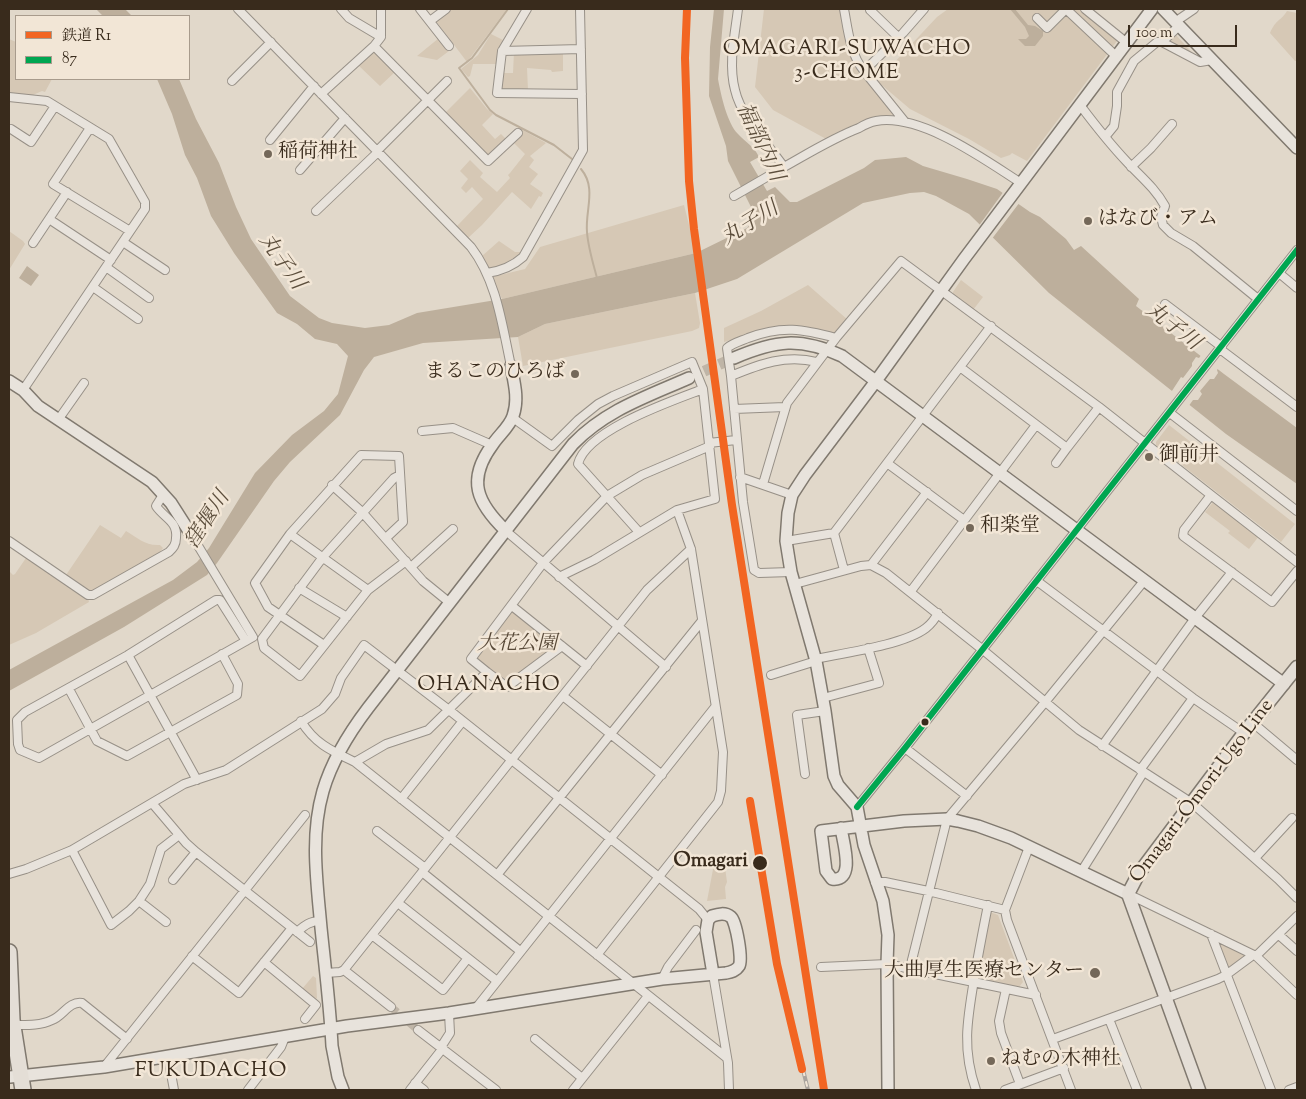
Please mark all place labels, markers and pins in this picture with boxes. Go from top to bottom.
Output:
place label: 稲荷神社 [278,142,358,166]
marker: 稲荷神社 [262,148,274,160]
place label: はなび・アム [1098,209,1218,233]
marker: はなび・アム [1082,215,1094,227]
place label: まるこのひろば [425,362,565,386]
marker: まるこのひろば [569,368,581,380]
place label: 御前井 [1159,445,1219,469]
marker: 御前井 [1143,451,1155,463]
place label: 和楽堂 [980,516,1040,540]
marker: 和楽堂 [964,522,976,534]
unlabelled marker [920,717,930,727]
place label: Omagari [674,851,748,875]
marker: Omagari [751,854,769,872]
place label: 大曲厚生医療センター [884,961,1084,985]
marker: 大曲厚生医療センター [1088,966,1102,980]
place label: ねむの木神社 [1001,1049,1121,1073]
marker: ねむの木神社 [985,1055,997,1067]

